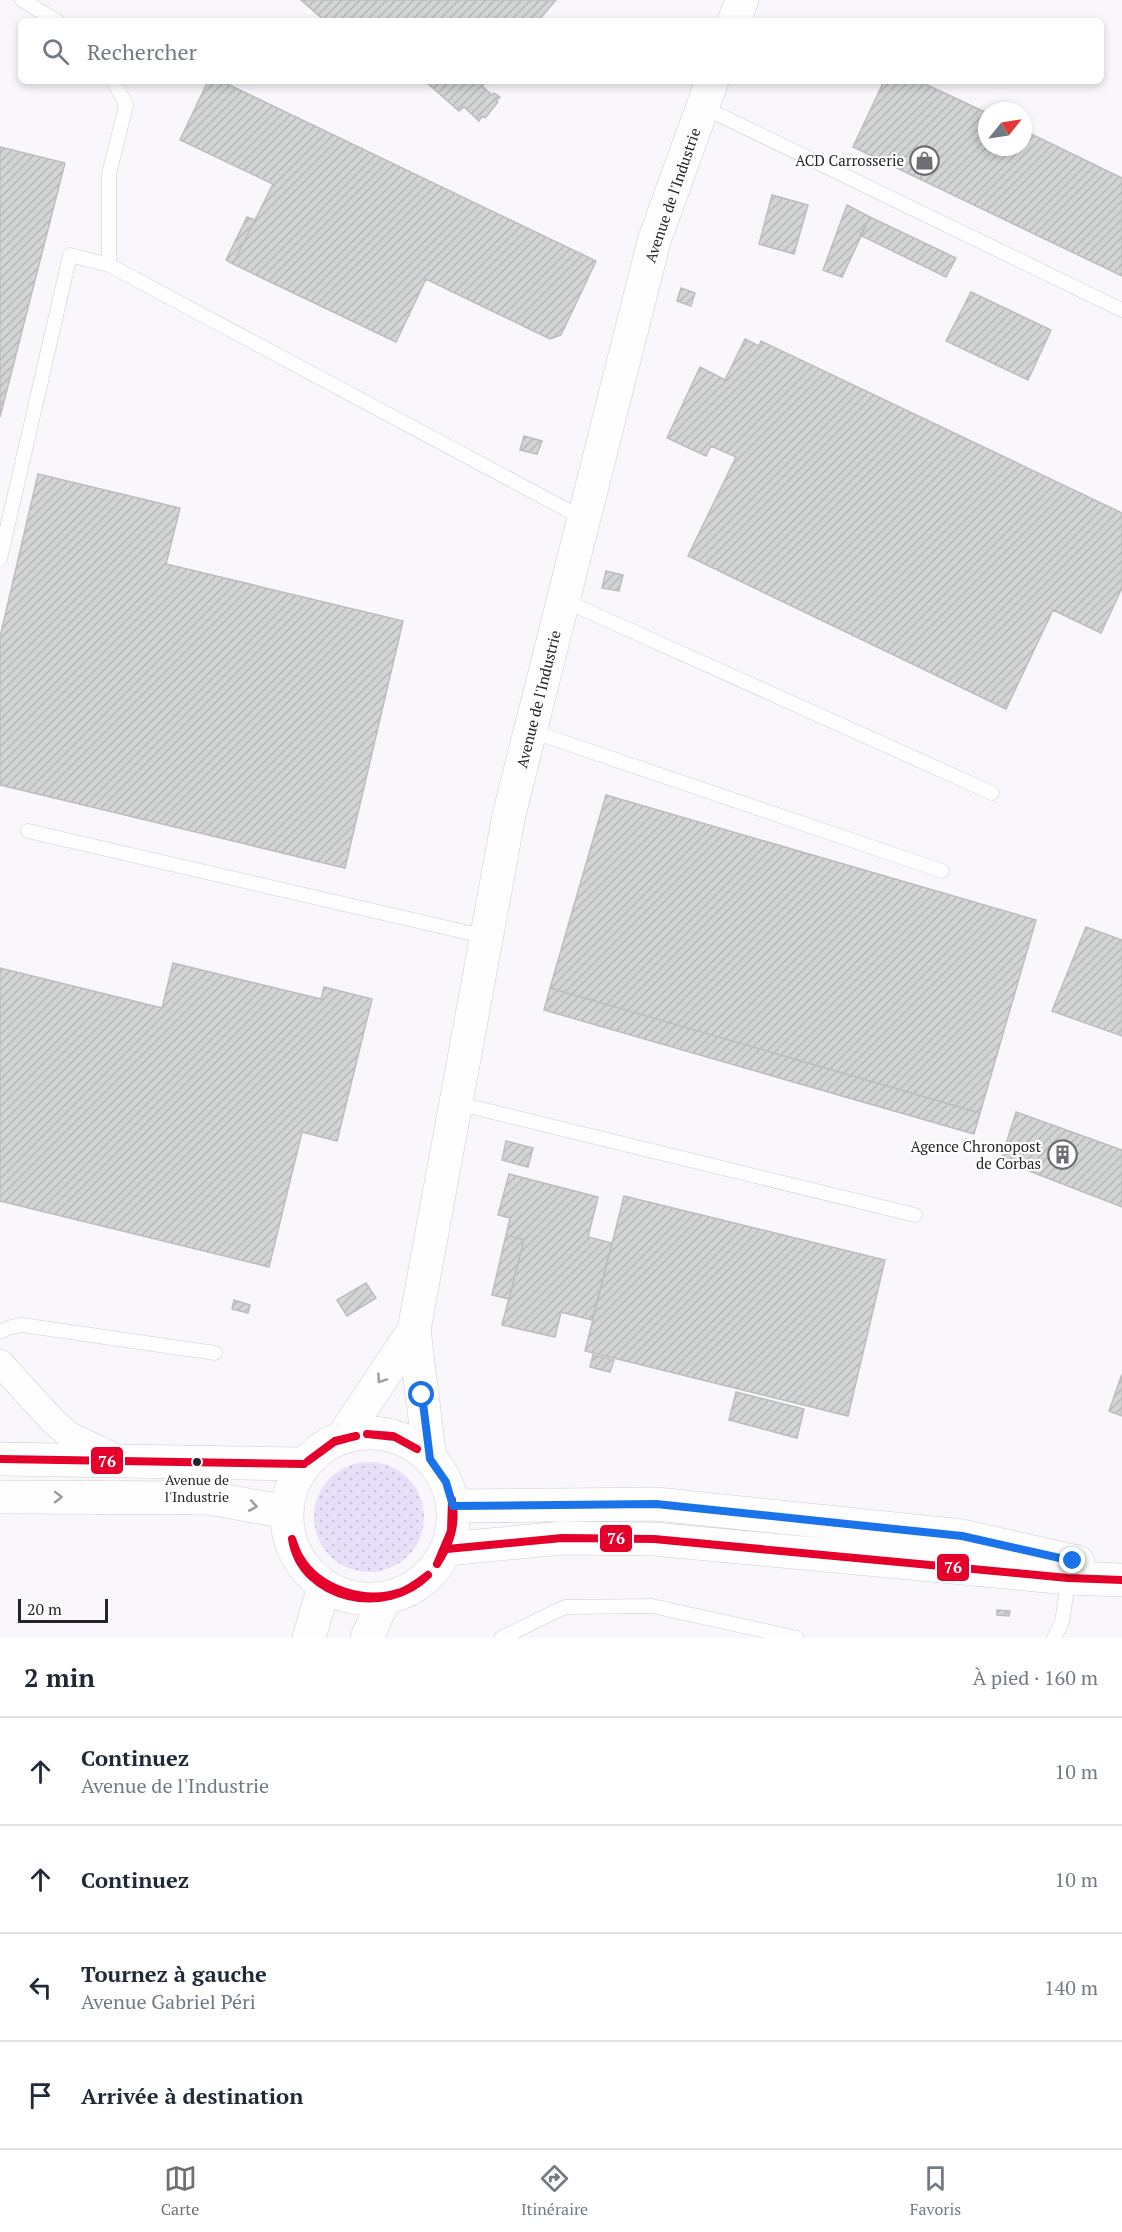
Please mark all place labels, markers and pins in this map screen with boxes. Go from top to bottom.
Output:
shop icon: ACD Carrosserie [909,144,941,176]
place label: ACD Carrosserie [795,150,904,170]
place label: Agence Chronopost de Corbas [910,1136,1041,1173]
building icon: Agence Chronopost de Corbas [1046,1139,1078,1171]
marker: Avenue de l'Industrie [191,1456,203,1468]
place label: Avenue de l'Industrie [165,1470,229,1506]

